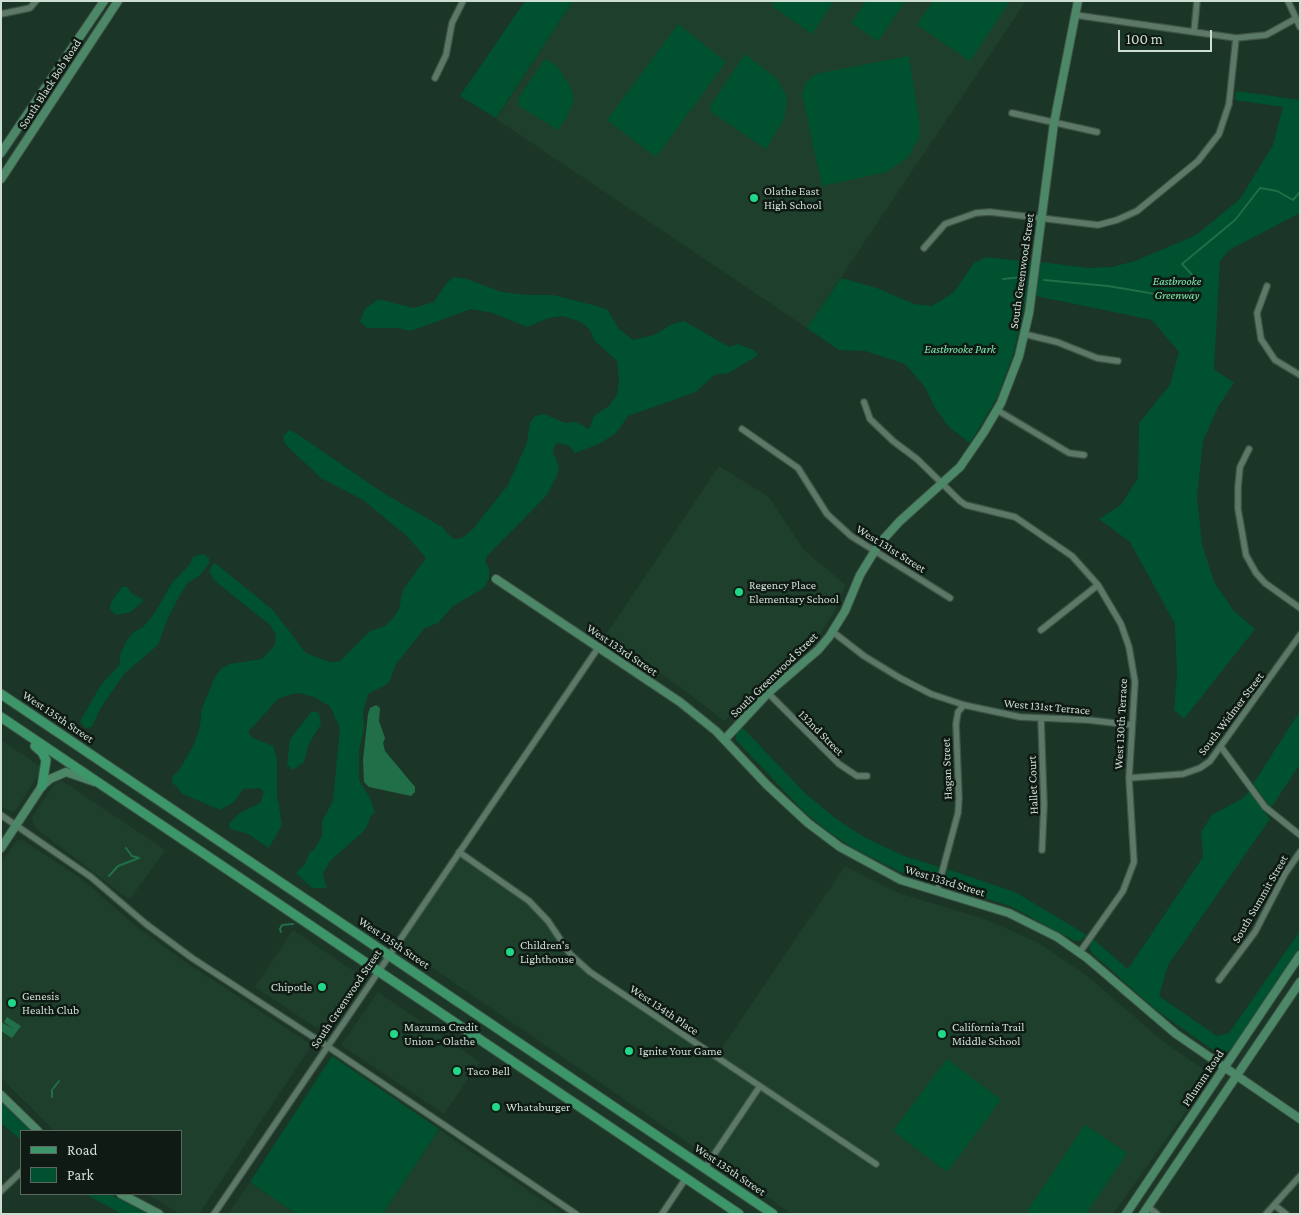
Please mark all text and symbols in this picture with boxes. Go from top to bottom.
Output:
scale bar [1121,20,1215,52]
text: 100 m [1126,31,1163,47]
street label: South Black Bob Road [16,36,84,132]
place label: Olathe East High School [764,184,822,212]
marker: Olathe East High School [748,192,760,204]
street label: South Greenwood Street [1007,212,1037,330]
park label: Eastbrooke Greenway [1153,274,1201,302]
park label: Eastbrooke Park [924,342,996,356]
street label: West 131st Street [854,522,928,576]
place label: Regency Place Elementary School [749,578,839,606]
marker: Regency Place Elementary School [733,586,745,598]
street label: West 133rd Street [584,621,660,679]
street label: South Greenwood Street [727,629,821,721]
street label: South Widmer Street [1195,670,1267,758]
street label: West 130th Terrace [1111,678,1131,770]
street label: West 135th Street [20,688,96,746]
street label: West 131st Terrace [1003,696,1091,718]
street label: 132nd Street [795,707,847,759]
street label: Hagan Street [939,738,955,800]
street label: Hallet Court [1025,755,1041,815]
street label: South Summit Street [1229,852,1291,946]
street label: West 133rd Street [903,862,987,900]
street label: West 135th Street [356,914,432,972]
place label: Children's Lighthouse [520,938,574,966]
marker: Children's Lighthouse [504,946,516,958]
street label: South Greenwood Street [307,947,385,1051]
place label: Chipotle [271,980,312,994]
marker: Chipotle [316,981,328,993]
street label: West 134th Place [627,982,701,1038]
place label: Genesis Health Club [22,989,79,1017]
marker: Genesis Health Club [6,997,18,1009]
place label: Mazuma Credit Union - Olathe [404,1020,478,1048]
place label: California Trail Middle School [952,1020,1024,1048]
marker: Mazuma Credit Union - Olathe [388,1028,400,1040]
marker: California Trail Middle School [936,1028,948,1040]
place label: Ignite Your Game [639,1044,722,1058]
marker: Ignite Your Game [623,1045,635,1057]
street label: Pflumm Road [1179,1047,1227,1109]
place label: Taco Bell [467,1064,510,1078]
marker: Taco Bell [451,1065,463,1077]
place label: Whataburger [506,1100,570,1114]
marker: Whataburger [490,1101,502,1113]
legend [20,1130,182,1195]
street label: West 135th Street [692,1141,768,1199]
text: Road [67,1142,97,1158]
text: Park [67,1167,94,1183]

